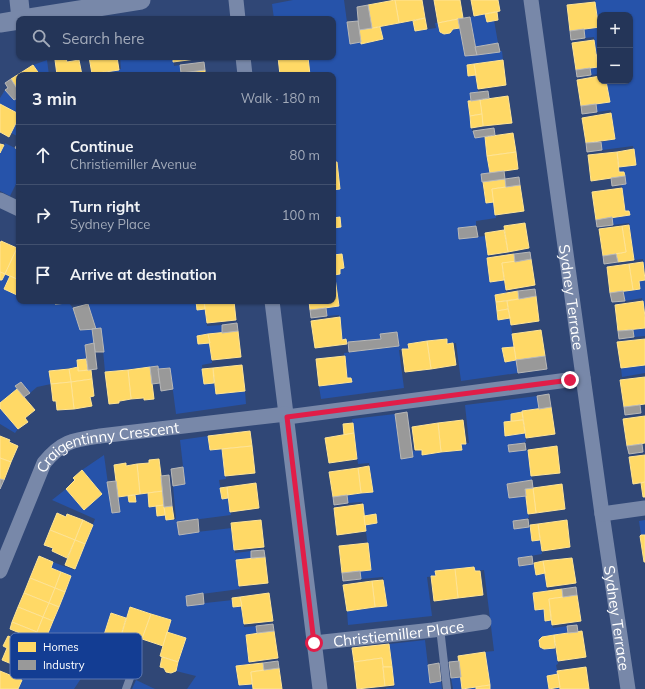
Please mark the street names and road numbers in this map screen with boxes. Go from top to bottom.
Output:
street label: Sydney Terrace [555,243,589,351]
street label: Craigentinny Crescent [32,417,180,475]
street label: Sydney Terrace [600,564,635,672]
street label: Christiemiller Place [332,616,465,650]

